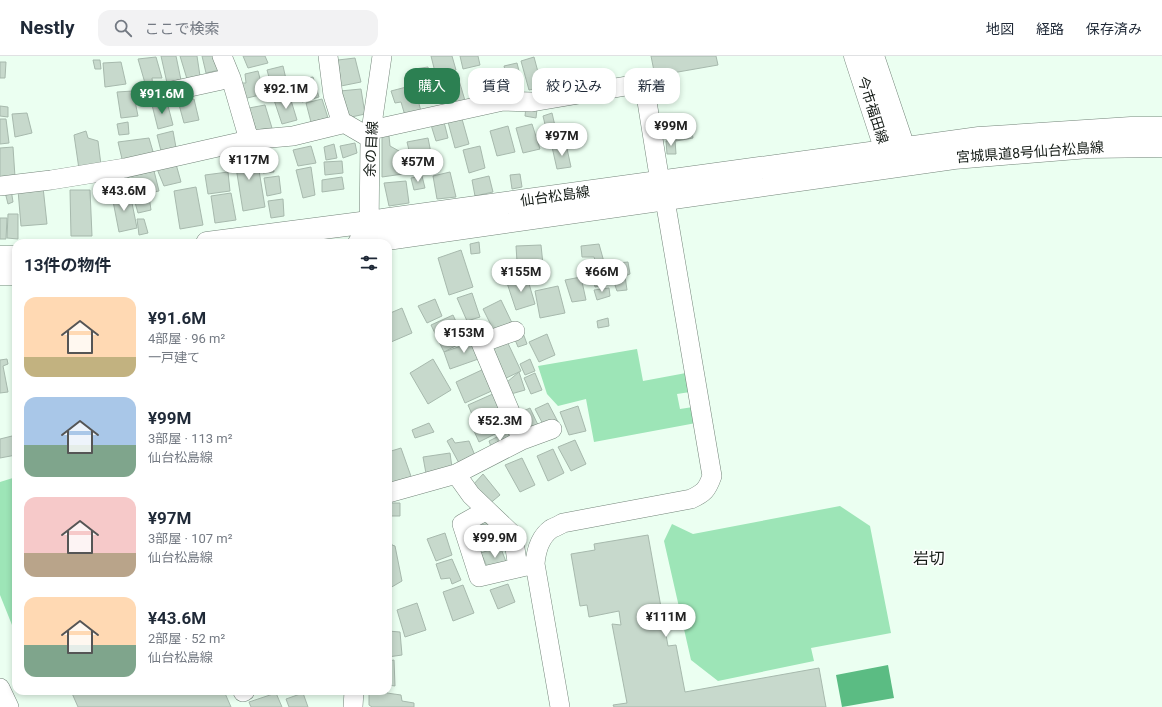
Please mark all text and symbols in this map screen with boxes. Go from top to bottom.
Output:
search box [98,10,378,46]
text: Nestly [20,16,74,39]
icon: search [112,17,134,39]
text: ここで検索 [144,20,219,38]
text: 地図 [986,21,1014,37]
text: 経路 [1036,21,1064,37]
text: 保存済み [1086,21,1142,37]
chip: 購入 [404,68,460,104]
chip: 賃貸 [468,68,524,104]
chip: 絞り込み [532,68,616,104]
chip: 新着 [624,68,680,104]
street label: 今市福田線 [855,74,891,146]
pin: ¥92.1M [253,76,319,110]
pin: ¥91.6M [129,81,195,115]
text: ¥92.1M [264,81,308,96]
text: ¥91.6M [140,86,184,101]
pin: ¥99M [647,113,695,147]
text: ¥99M [654,118,688,133]
street label: 余の目線 [362,121,380,177]
pin: ¥97M [538,123,586,157]
text: ¥97M [545,128,579,143]
street label: 宮城県道8号仙台松島線 [956,139,1104,165]
pin: ¥117M [221,147,277,181]
pin: ¥57M [394,149,442,183]
text: ¥117M [229,152,269,167]
text: ¥57M [401,154,435,169]
pin: ¥43.6M [91,178,157,212]
text: ¥43.6M [102,183,146,198]
street label: 仙台松島線 [519,183,591,209]
icon: filters [358,252,380,274]
text: 13件の物件 [24,255,112,275]
pin: ¥155M [493,259,549,293]
pin: ¥66M [578,259,626,293]
text: ¥155M [501,264,541,279]
text: ¥66M [585,264,619,279]
text: ¥91.6M [148,308,206,328]
icon: home [56,313,104,361]
pin: ¥153M [436,320,492,354]
text: ¥153M [444,325,484,340]
text: 4部屋 · 96 m² [148,331,225,346]
text: 一戸建て [148,350,200,365]
text: ¥99M [148,408,192,428]
pin: ¥52.3M [467,408,533,442]
icon: home [56,413,104,461]
text: ¥52.3M [478,413,522,428]
text: 3部屋 · 113 m² [148,431,232,446]
text: 仙台松島線 [148,450,213,465]
text: ¥97M [148,508,192,528]
icon: home [56,513,104,561]
pin: ¥99.9M [462,525,528,559]
text: ¥99.9M [473,530,517,545]
text: 3部屋 · 107 m² [148,531,232,546]
district label: 岩切 [913,549,945,568]
text: 仙台松島線 [148,550,213,565]
pin: ¥111M [638,604,694,638]
text: ¥43.6M [148,608,206,628]
text: ¥111M [646,609,686,624]
icon: home [56,613,104,661]
text: 2部屋 · 52 m² [148,631,225,646]
text: 仙台松島線 [148,650,213,665]

